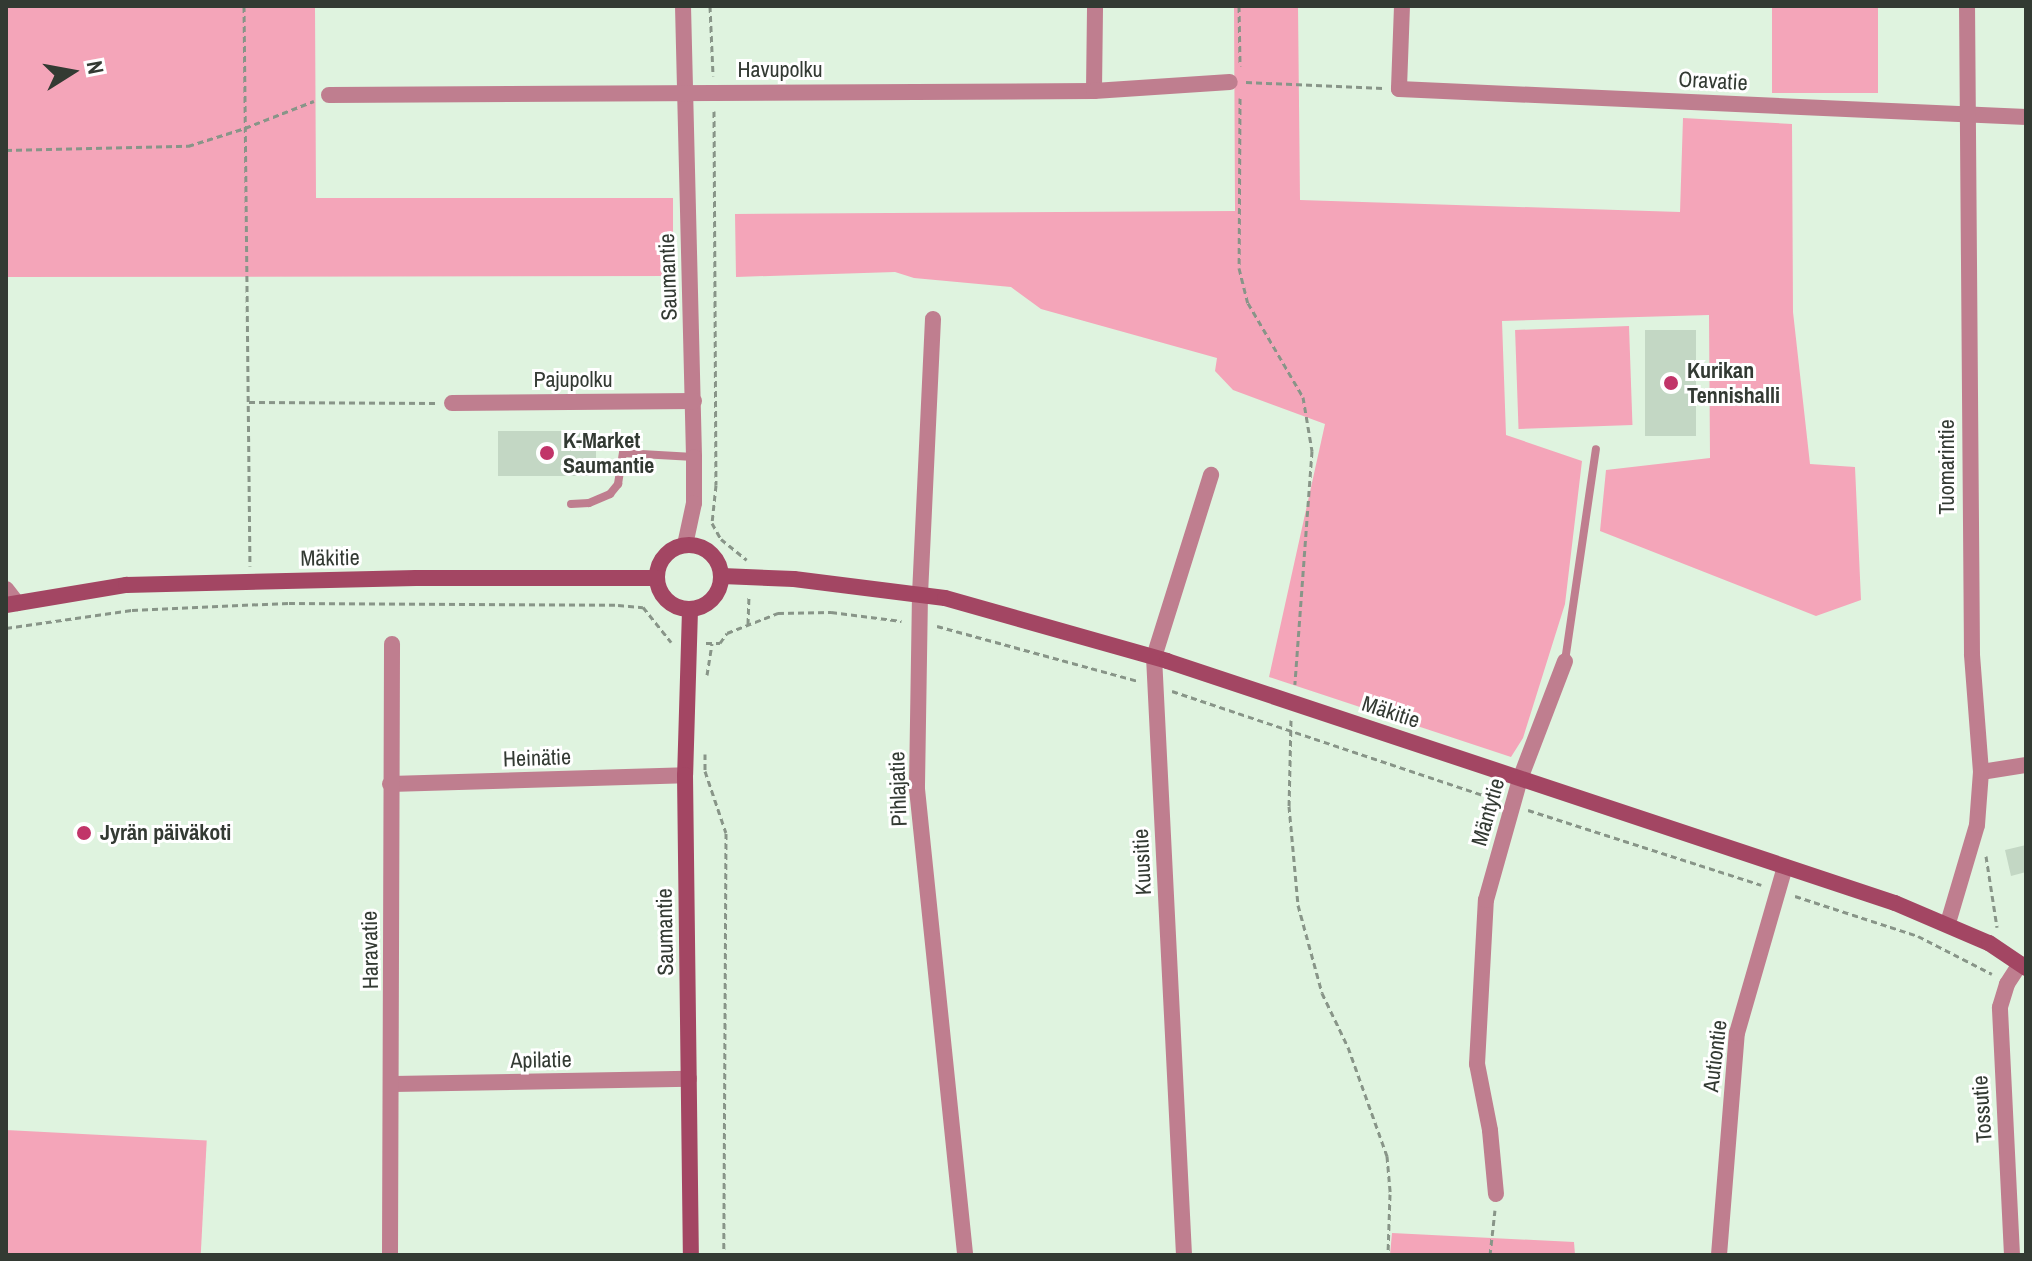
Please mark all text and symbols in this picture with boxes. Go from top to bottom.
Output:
north arrow [32,32,112,112]
street label: Havupolku [737,57,823,83]
text: N [80,58,112,77]
street label: Oravatie [1678,66,1748,96]
street label: Saumantie [653,233,683,321]
place label: Kurikan Tennishalli [1687,357,1780,408]
street label: Pajupolku [533,367,613,393]
marker: Kurikan Tennishalli [1662,374,1680,392]
street label: Tuomarintie [1934,419,1960,515]
place label: K-Market Saumantie [563,427,654,478]
marker: K-Market Saumantie [538,444,556,462]
street label: Mäkitie [300,544,360,572]
street label: Mäkitie [1359,690,1423,734]
street label: Heinätie [502,744,572,772]
street label: Pihlajatie [883,751,913,827]
street label: Mäntytie [1466,775,1510,849]
place label: Jyrän päiväkoti [100,820,231,846]
marker: Jyrän päiväkoti [75,824,93,842]
street label: Kuusitie [1127,828,1157,896]
street label: Saumantie [651,888,679,976]
street label: Haravatie [356,911,384,989]
street label: Autiontie [1697,1019,1733,1093]
street label: Apilatie [510,1046,572,1074]
street label: Tossutie [1966,1075,1998,1143]

